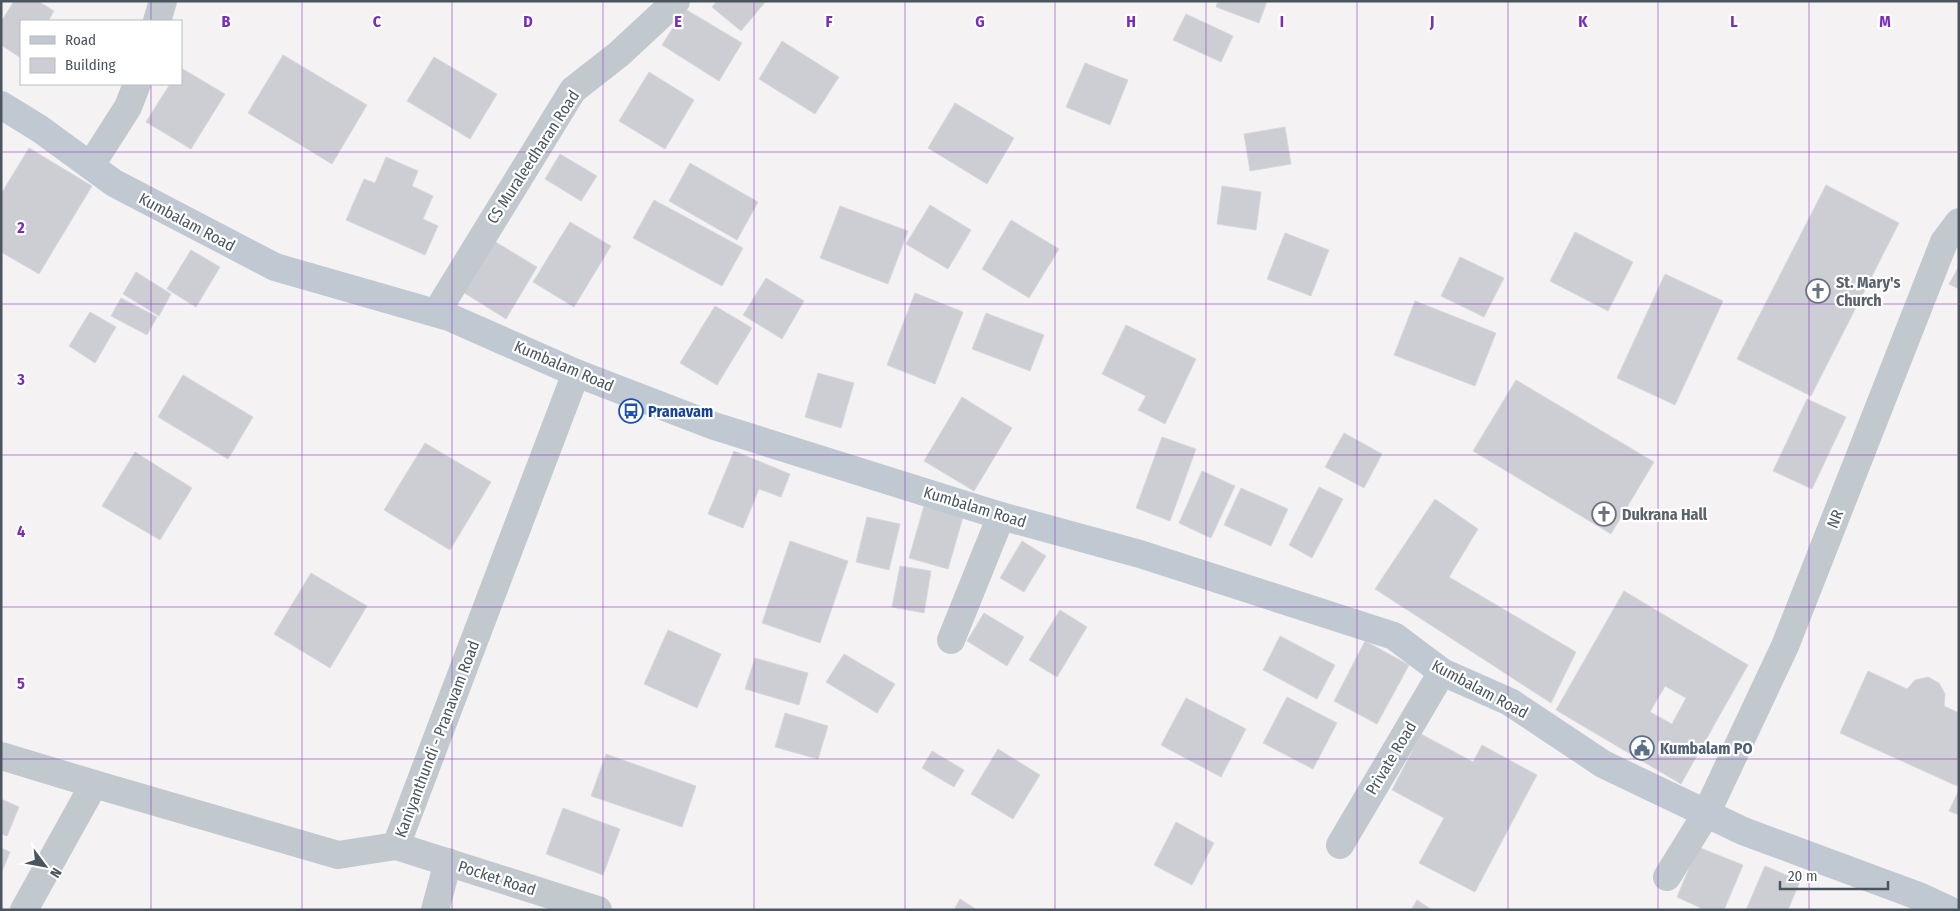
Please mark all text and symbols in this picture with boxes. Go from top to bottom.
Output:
text: B [222,12,231,31]
text: C [373,12,382,31]
text: D [523,12,533,31]
text: E [674,12,682,31]
text: F [825,12,833,31]
text: G [975,12,985,31]
text: H [1126,12,1136,31]
text: I [1280,12,1284,31]
text: J [1429,12,1434,31]
text: K [1578,12,1588,31]
text: L [1730,12,1738,31]
text: M [1879,12,1891,31]
legend [20,20,182,85]
text: Road [65,31,96,49]
text: Building [65,56,116,74]
street label: CS Muraleedharan Road [483,87,583,227]
street label: Kumbalam Road [136,189,238,255]
text: 2 [16,218,25,237]
place label: St. Mary's Church [1836,273,1900,310]
church icon: St. Mary's Church [1805,278,1831,304]
street label: Kumbalam Road [511,336,617,396]
text: 3 [16,370,25,389]
bus stop icon: Pranavam [618,398,644,424]
place label: Pranavam [648,402,713,421]
street label: Kumbalam Road [921,482,1029,532]
church icon: Dukrana Hall [1591,501,1617,527]
place label: Dukrana Hall [1622,505,1708,524]
street label: NR [1823,507,1847,531]
text: 4 [17,522,25,541]
street label: Kaniyanthundi - Pranavam Road [391,638,483,840]
street label: Kumbalam Road [1429,656,1531,722]
text: 5 [17,674,25,693]
street label: Private Road [1362,718,1420,798]
public building icon: Kumbalam PO [1629,735,1655,761]
place label: Kumbalam PO [1660,739,1753,758]
north arrow [20,841,70,891]
street label: Pocket Road [456,857,538,899]
scale bar [1780,858,1888,890]
text: N [46,865,65,881]
text: 20 m [1788,867,1818,885]

